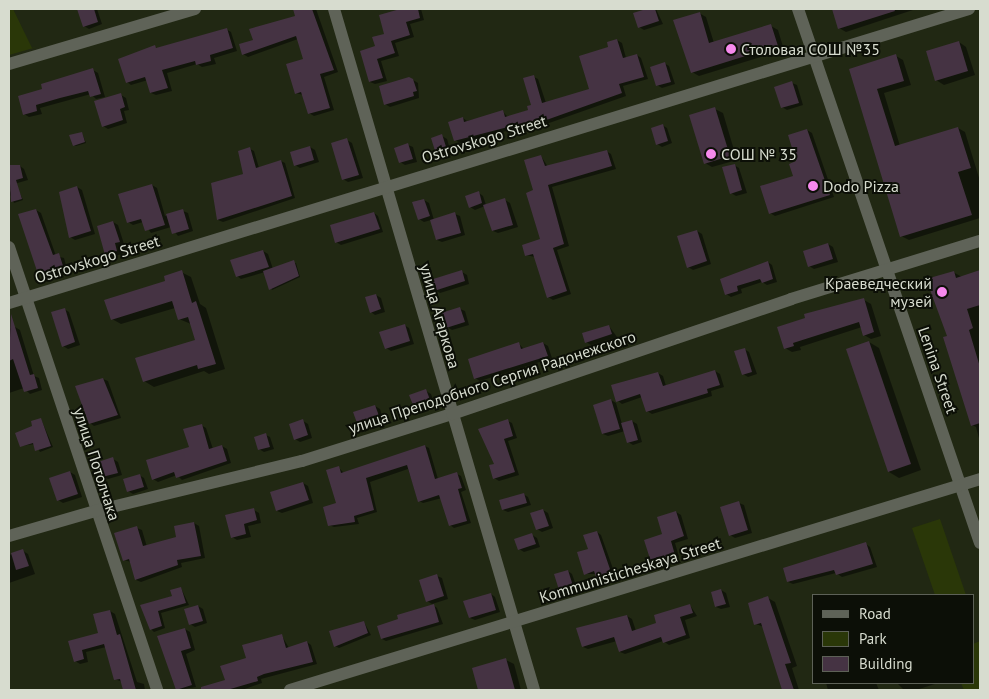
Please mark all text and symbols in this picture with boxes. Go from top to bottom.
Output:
place label: Столовая СОШ №35 [741,39,880,59]
marker: Столовая СОШ №35 [725,43,737,55]
street label: Ostrovskogo Street [419,111,549,167]
place label: СОШ № 35 [721,144,797,164]
marker: СОШ № 35 [705,148,717,160]
place label: Dodo Pizza [823,176,899,196]
marker: Dodo Pizza [807,180,819,192]
street label: Ostrovskogo Street [32,231,162,287]
street label: улица Агаркова [416,261,464,371]
place label: Краеведческий музей [825,273,932,311]
marker: Краеведческий музей [936,286,948,298]
street label: Lenina Street [914,324,962,416]
street label: улица Преподобного Сергия Радонежского [346,326,638,438]
street label: улица Потолчака [70,405,124,523]
street label: Kommunisticheskaya Street [537,533,723,607]
legend [812,594,974,684]
text: Road [859,604,891,623]
text: Park [859,629,887,648]
text: Building [859,654,913,673]

